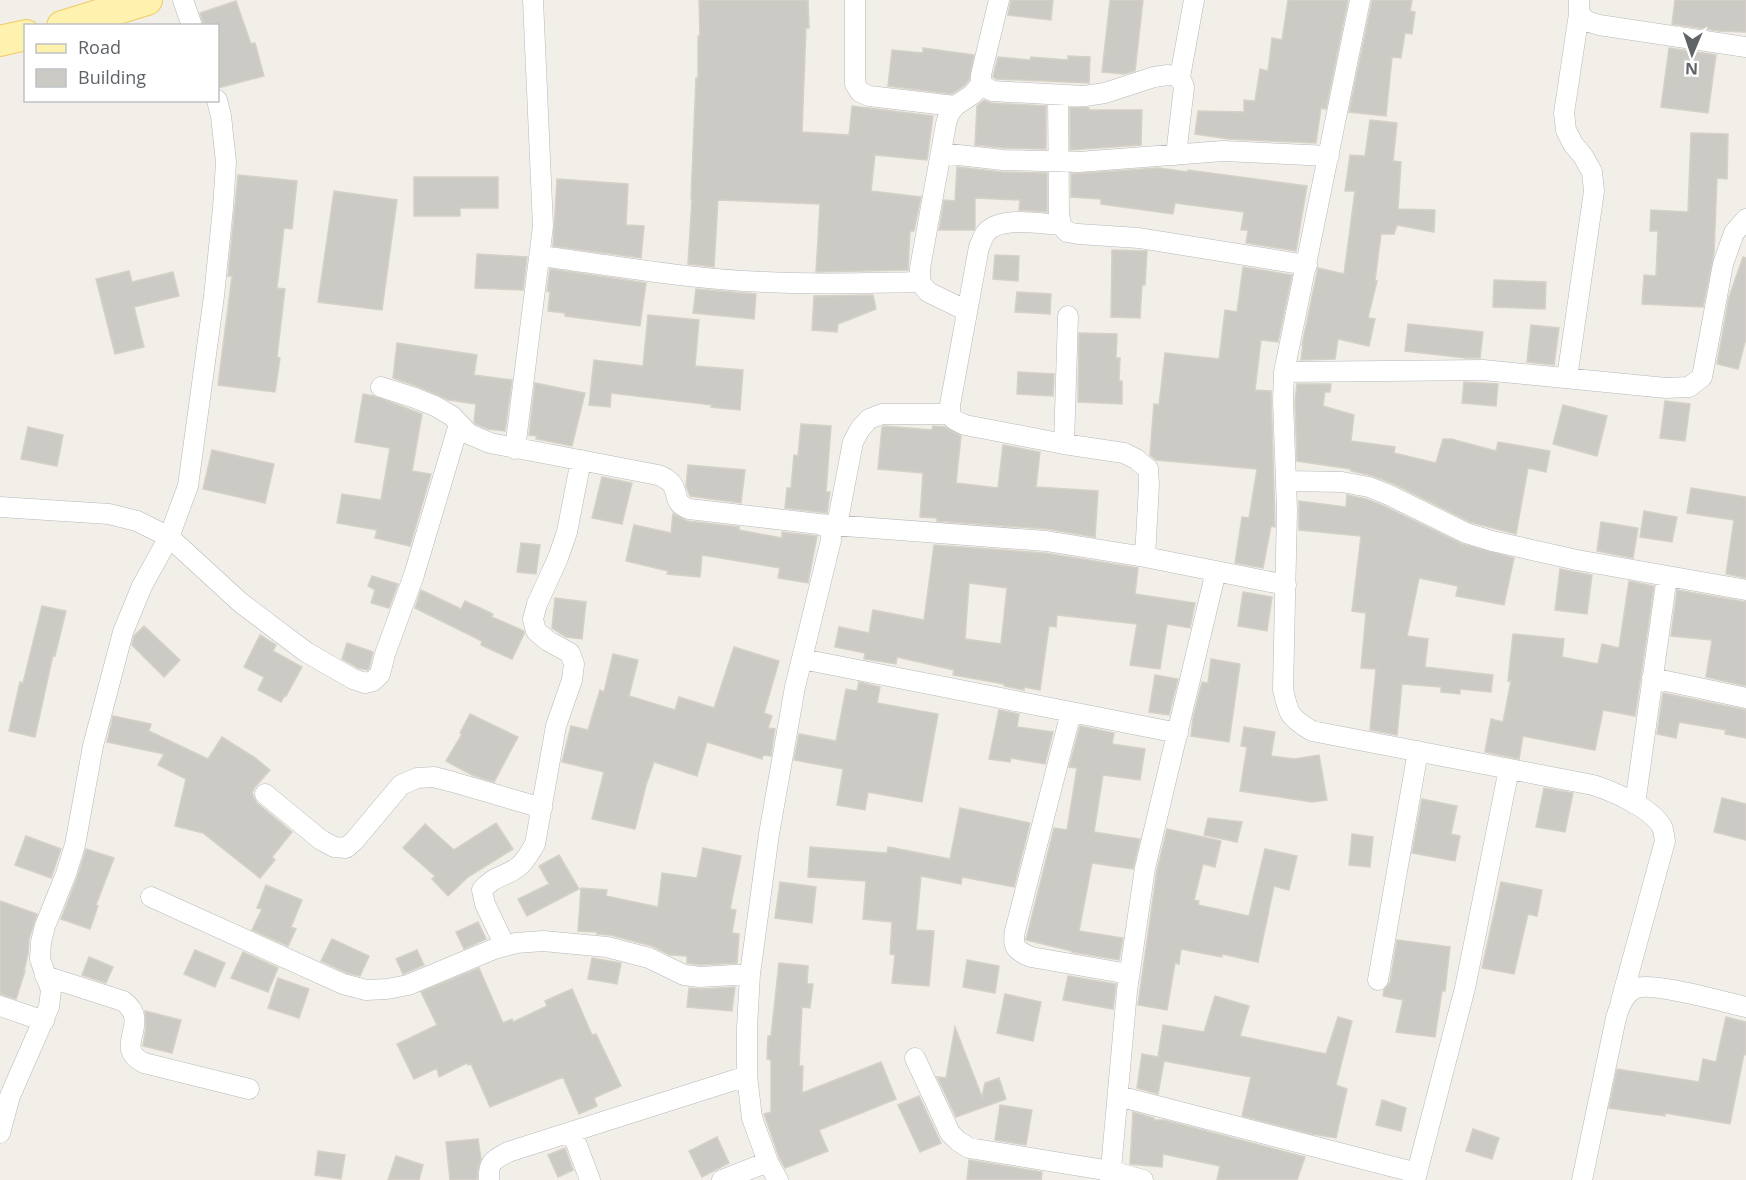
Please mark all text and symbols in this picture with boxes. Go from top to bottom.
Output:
legend [24,24,219,102]
north arrow [1662,24,1722,84]
text: Road [78,35,121,59]
text: N [1685,58,1698,80]
text: Building [78,65,146,89]

